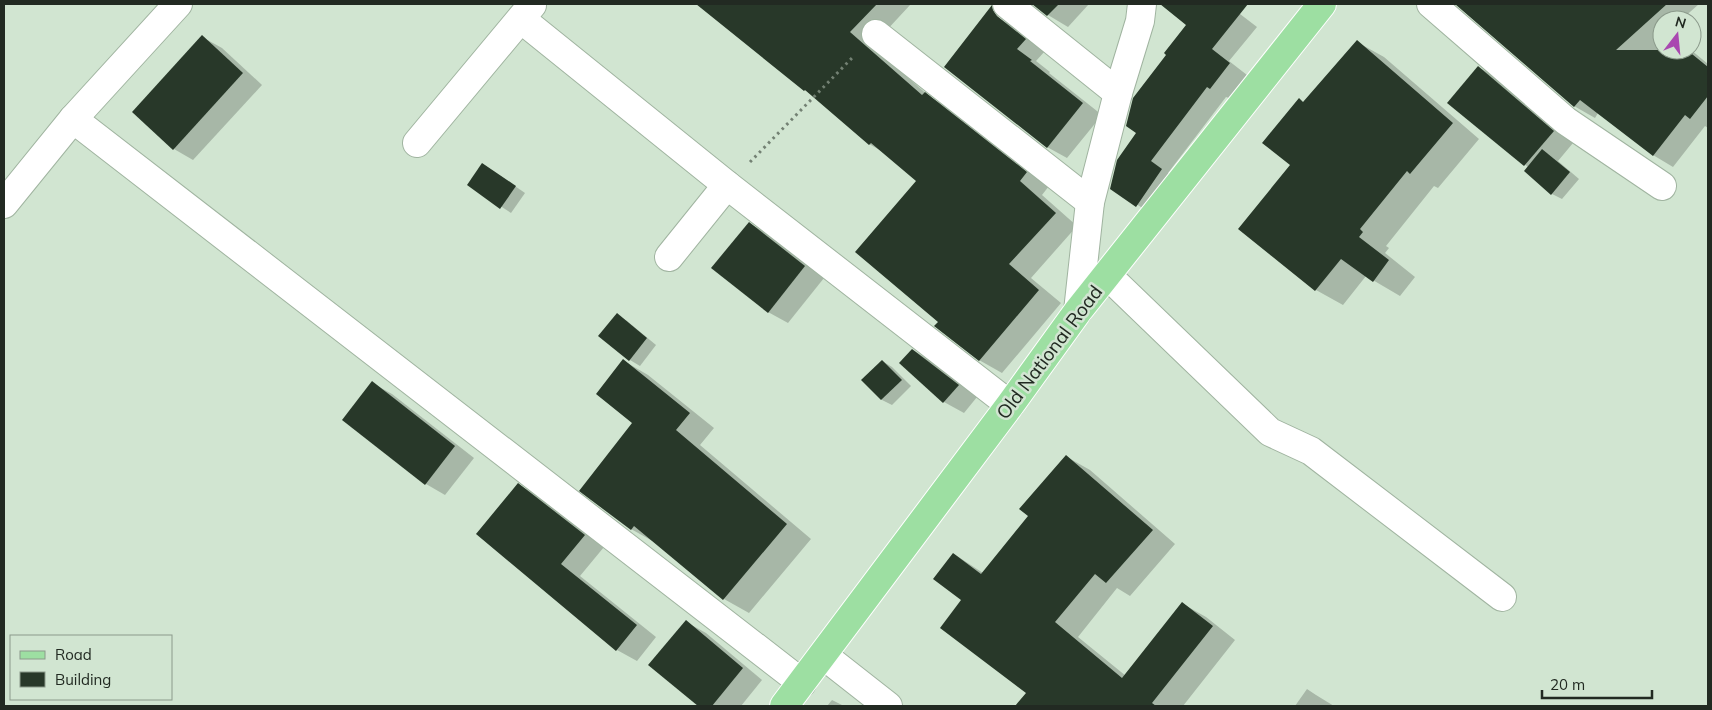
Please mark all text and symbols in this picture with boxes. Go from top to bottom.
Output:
north arrow [1652,10,1702,60]
text: N [1673,12,1688,33]
street label: Old National Road [991,280,1107,424]
legend [10,635,172,700]
text: Road [55,645,92,664]
scale bar [1542,668,1652,700]
text: Building [55,670,111,689]
text: 20 m [1550,675,1585,694]

